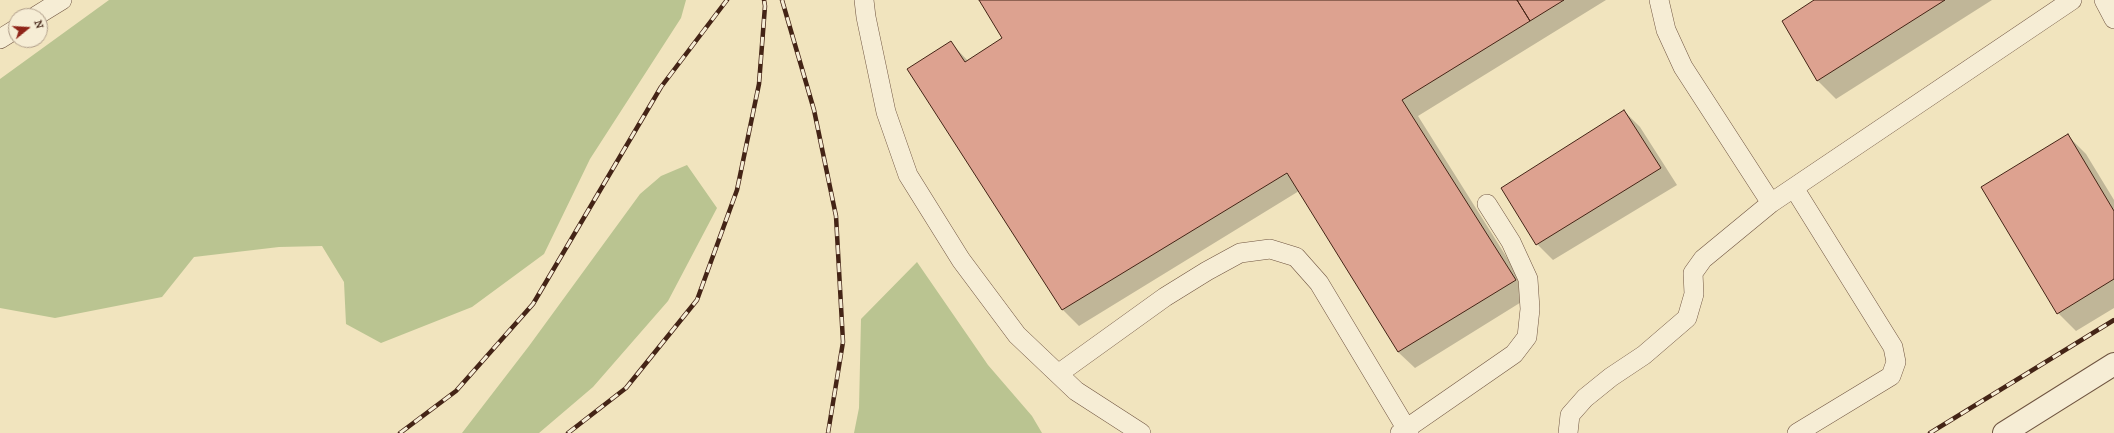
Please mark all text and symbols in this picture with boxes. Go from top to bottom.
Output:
north arrow [8,8,48,48]
text: N [31,18,46,30]

